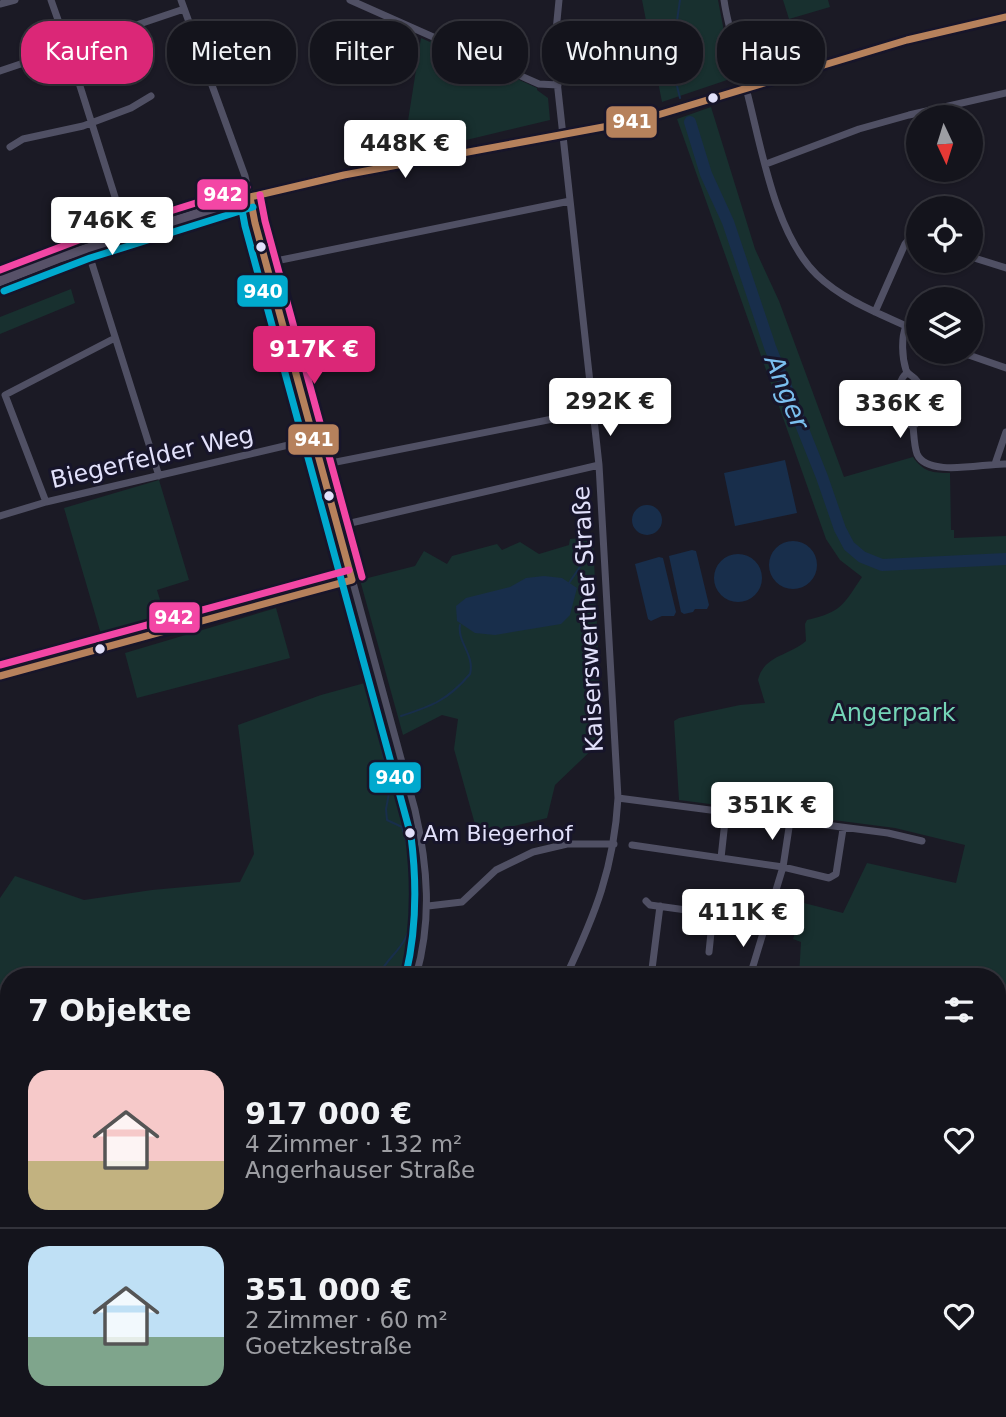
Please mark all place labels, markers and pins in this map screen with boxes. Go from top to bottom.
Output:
unlabelled marker [706,91,720,105]
pin: 448K € [348,120,462,180]
pin: 746K € [55,198,169,257]
unlabelled marker [254,240,268,254]
pin: 917K € [257,326,371,386]
pin: 292K € [553,378,667,438]
pin: 336K € [843,380,957,440]
unlabelled marker [322,489,336,503]
unlabelled marker [93,642,107,656]
pin: 351K € [715,782,829,842]
place label: Am Biegerhof [423,821,574,846]
marker: Am Biegerhof [403,826,417,840]
pin: 411K € [686,890,800,949]

